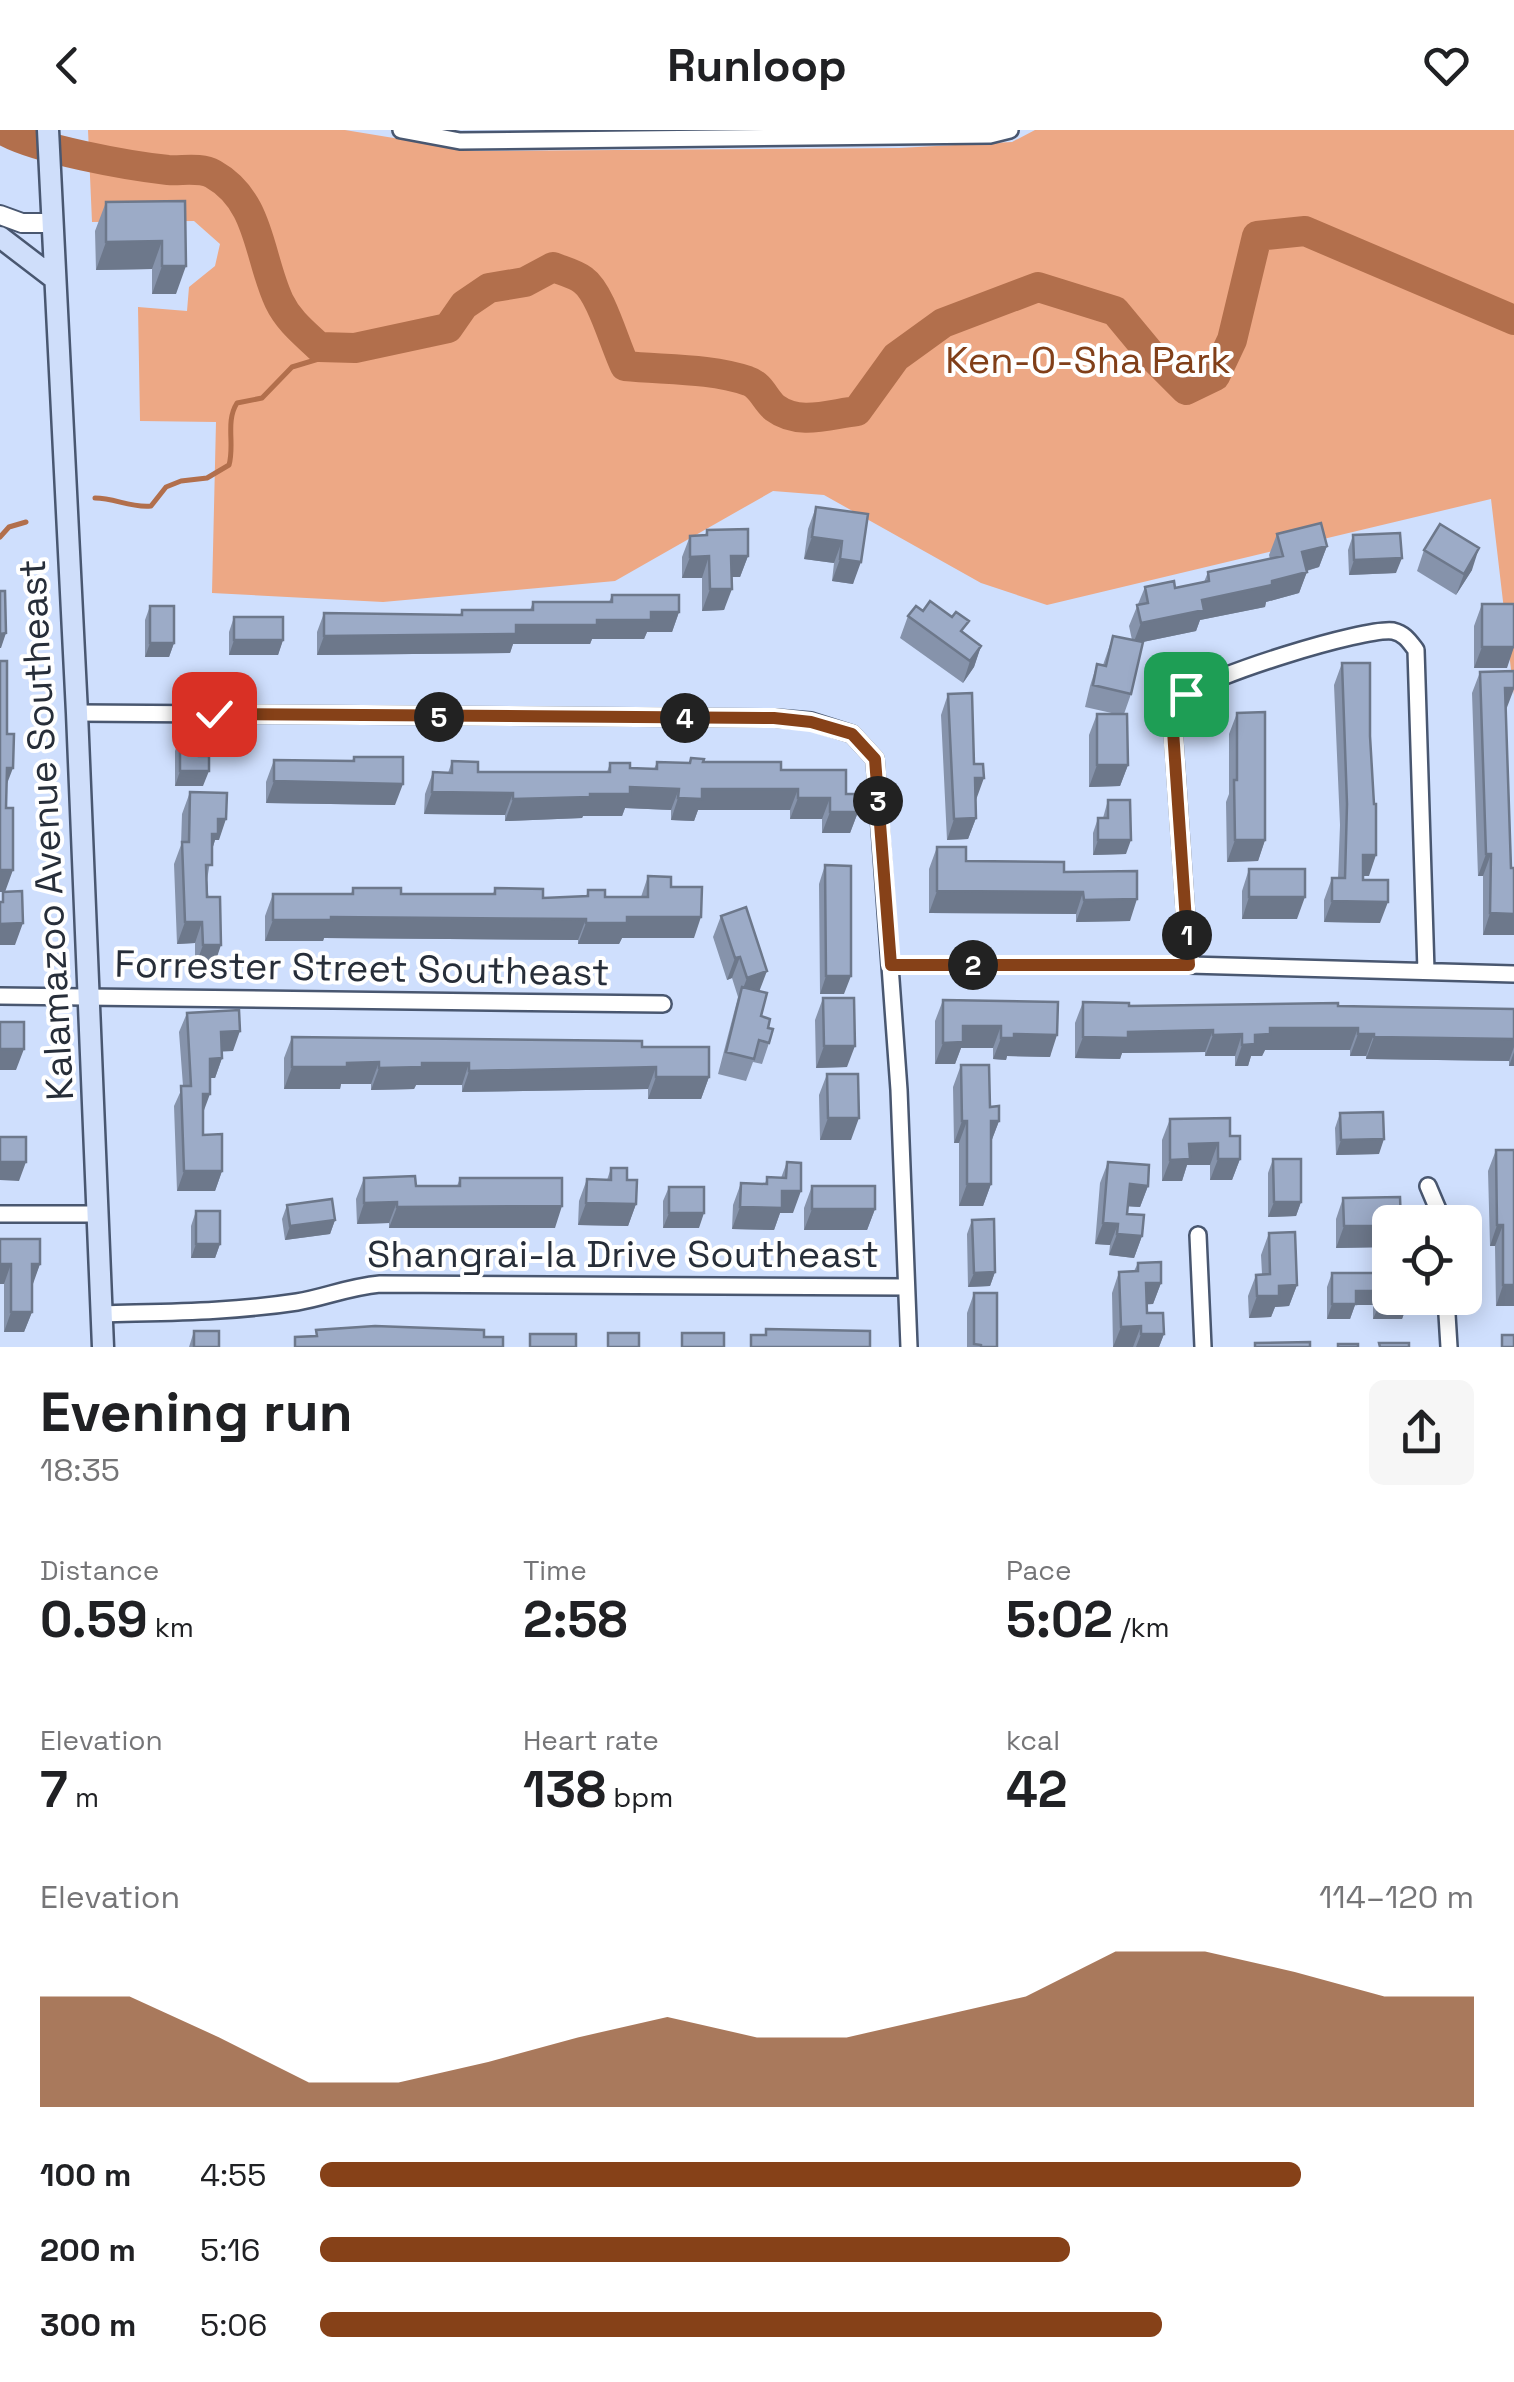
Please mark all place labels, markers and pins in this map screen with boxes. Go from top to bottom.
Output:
pin [1144,652,1229,737]
pin [172,672,257,757]
pin: 5 [414,692,464,742]
pin: 4 [660,693,710,743]
pin: 3 [853,776,903,826]
pin: 1 [1162,910,1212,960]
pin: 2 [948,940,998,990]

